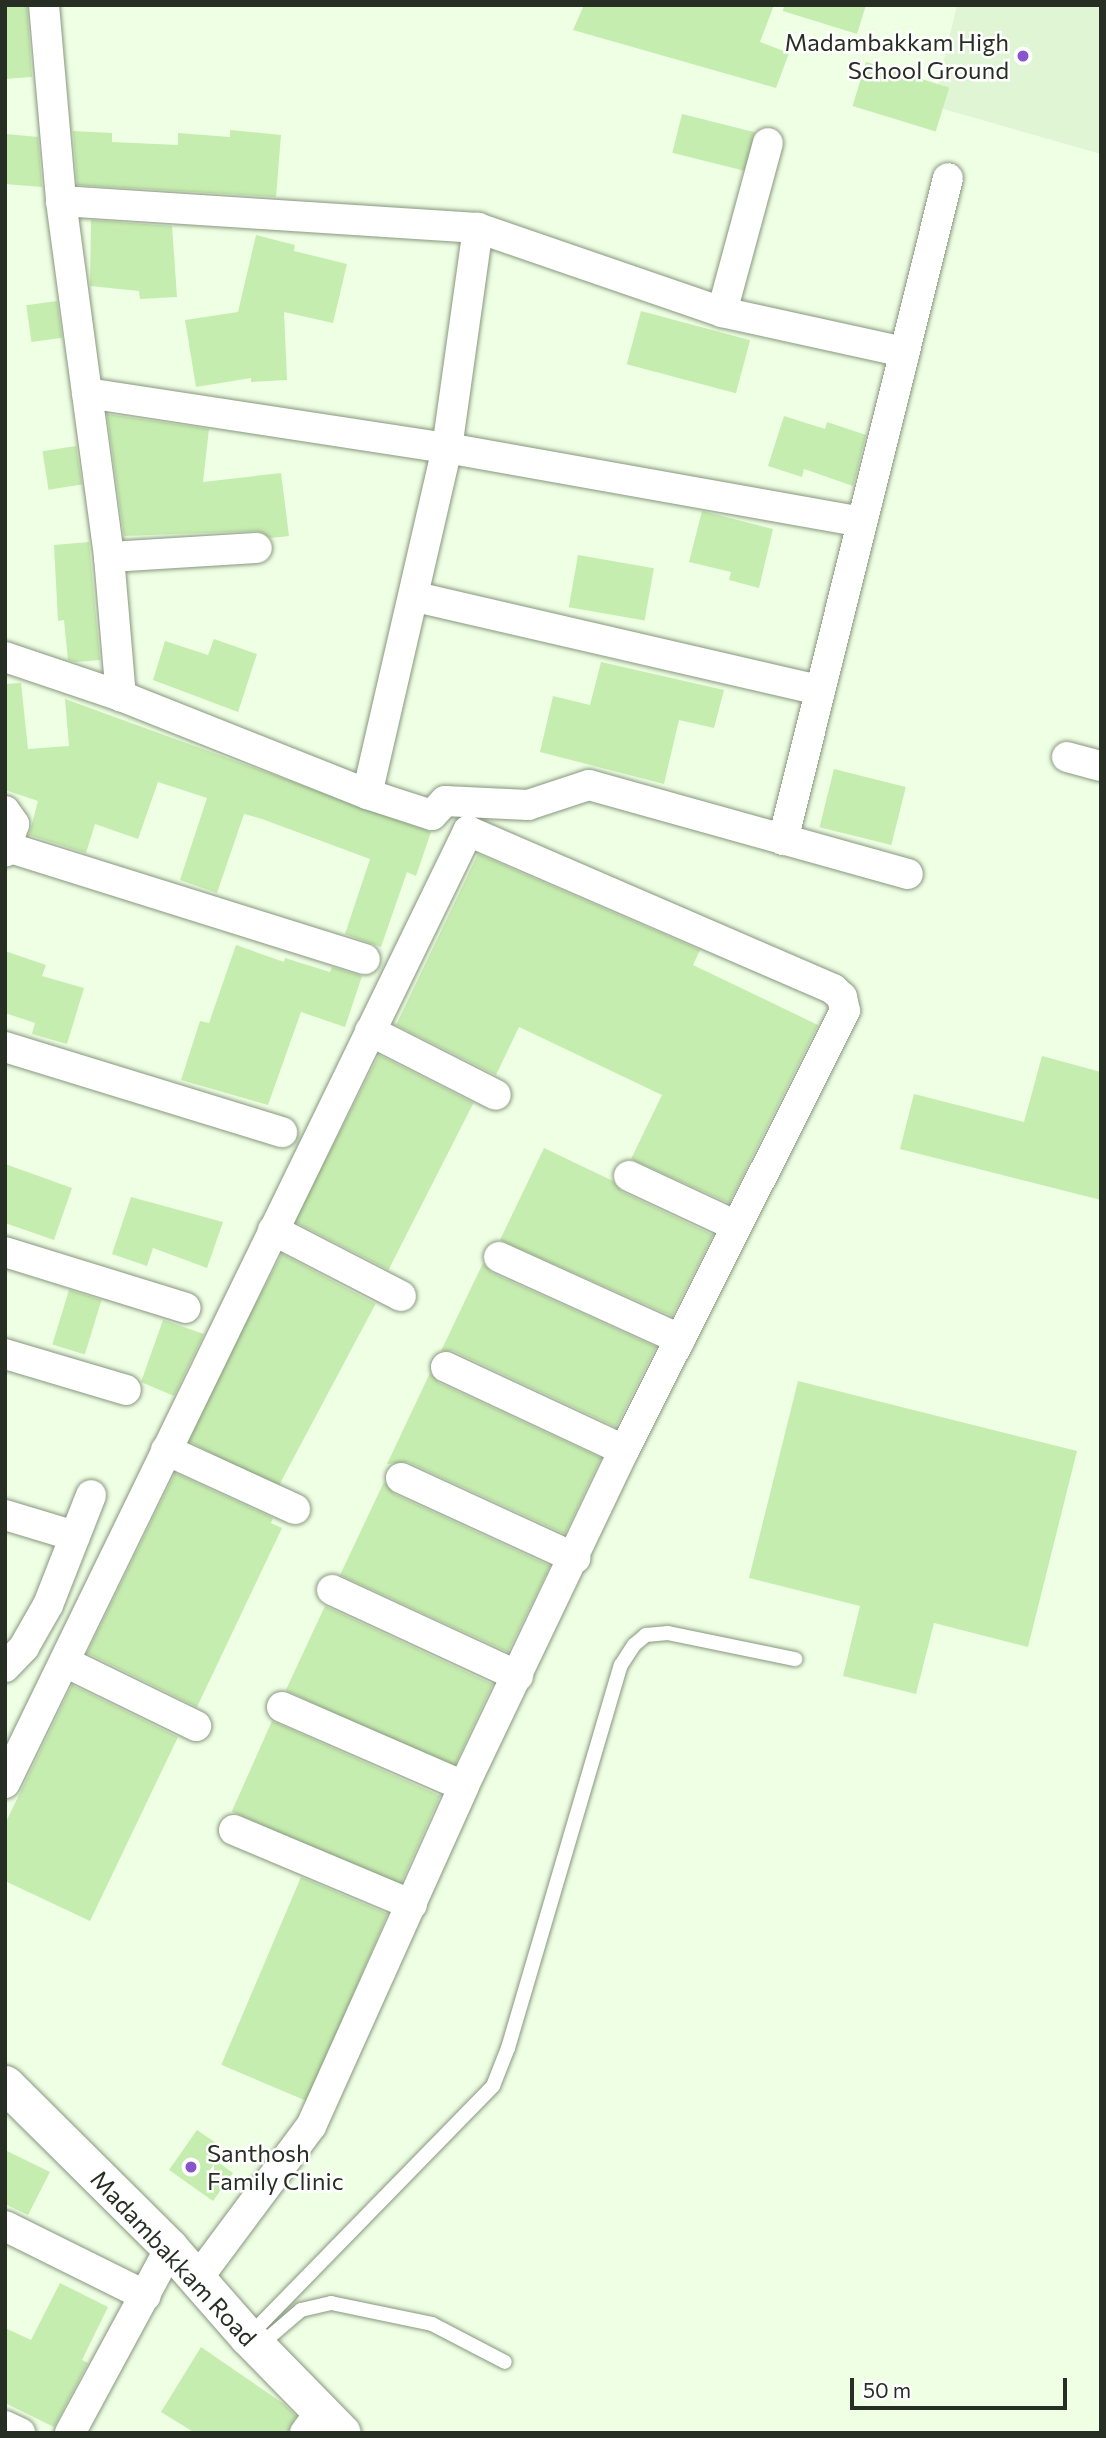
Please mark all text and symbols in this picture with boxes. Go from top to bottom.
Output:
place label: Madambakkam High School Ground [785,28,1009,84]
marker: Madambakkam High School Ground [1015,48,1031,64]
place label: Santhosh Family Clinic [207,2139,344,2195]
marker: Santhosh Family Clinic [181,2157,201,2177]
street label: Madambakkam Road [85,2164,263,2352]
scale bar [854,2364,1071,2408]
text: 50 m [863,2377,911,2402]

